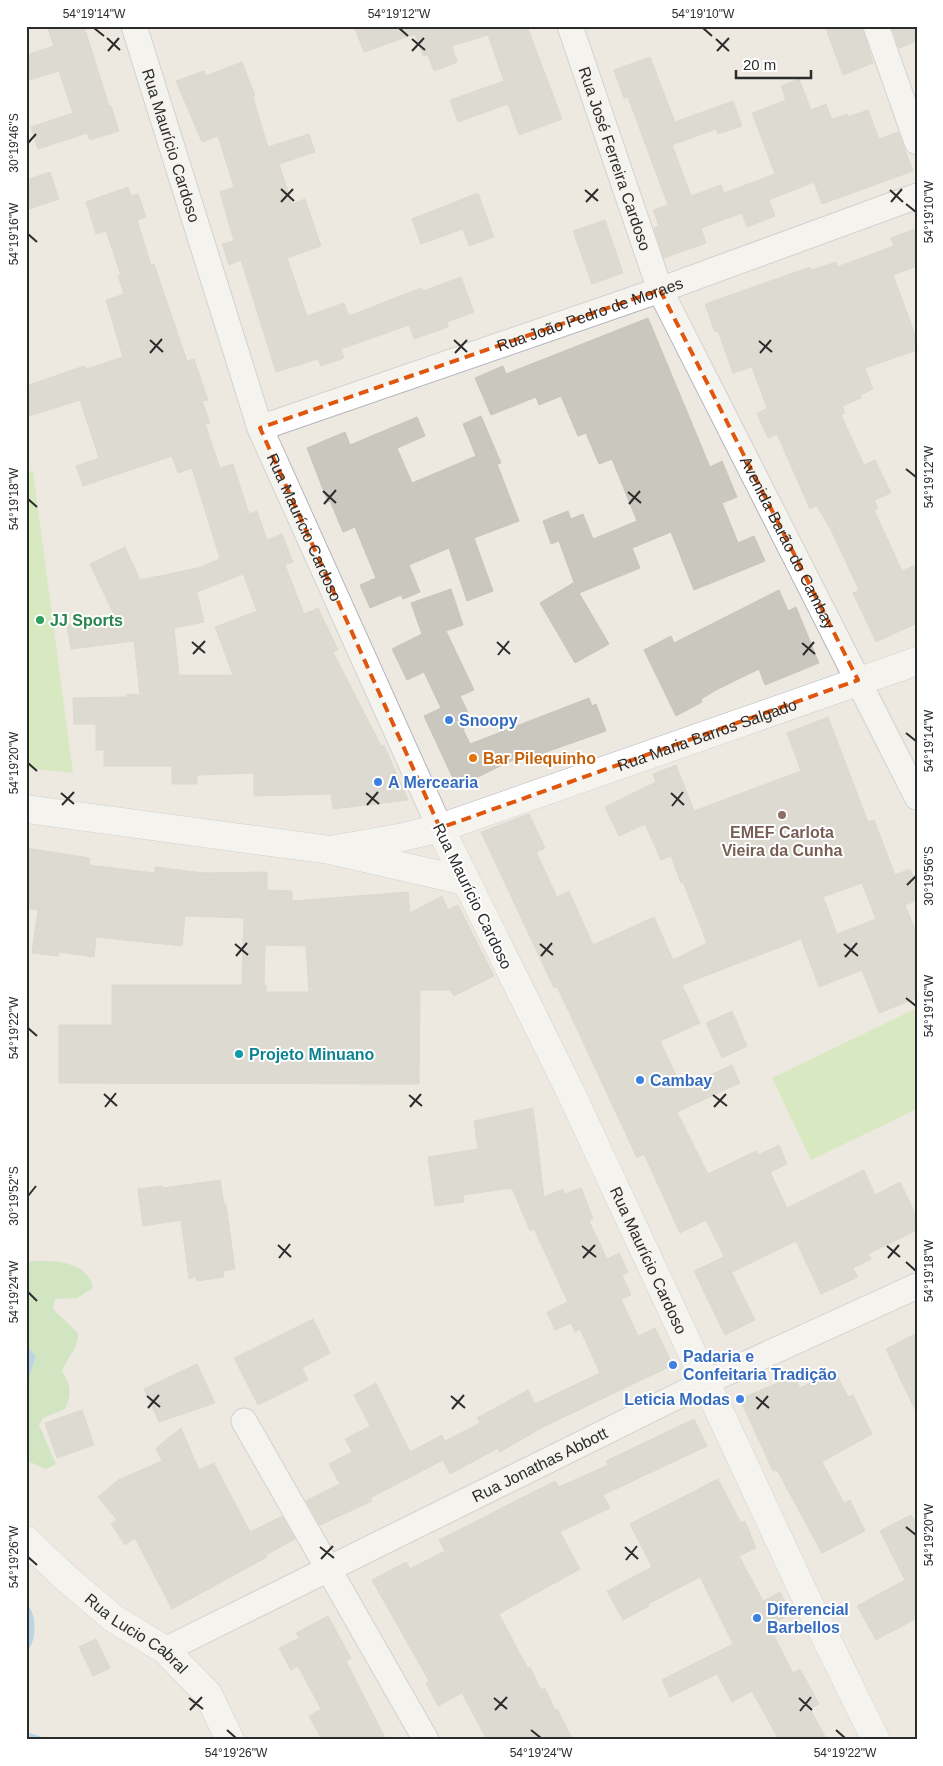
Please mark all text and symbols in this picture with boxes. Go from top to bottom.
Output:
text: 54°19'14"W [63,7,126,21]
text: 54°19'12"W [368,7,431,21]
text: 54°19'10"W [672,7,735,21]
scale bar [736,48,810,80]
text: 20 m [743,56,776,73]
street label: Rua José Ferreira Cardoso [576,65,654,253]
street label: Rua Maurício Cardoso [139,66,203,224]
text: 30°19'46"S [7,113,21,173]
text: 54°19'10"W [922,180,936,243]
text: 54°19'16"W [7,202,21,265]
street label: Rua João Pedro de Moraes [495,274,685,355]
text: 54°19'12"W [922,445,936,508]
street label: Rua Maurício Cardoso [264,451,345,604]
street label: Avenida Barão do Cambay [737,454,838,632]
text: 54°19'18"W [7,467,21,530]
place label: JJ Sports [50,612,123,629]
marker: JJ Sports [34,614,46,626]
street label: Rua Maria Barros Salgado [615,696,799,774]
text: 54°19'14"W [922,709,936,772]
place label: Snoopy [459,712,518,729]
marker: Snoopy [443,714,455,726]
text: 54°19'20"W [7,731,21,794]
place label: Bar Pilequinho [483,750,596,767]
marker: Bar Pilequinho [467,752,479,764]
place label: A Mercearia [388,774,478,791]
marker: A Mercearia [372,776,384,788]
marker: EMEF Carlota Vieira da Cunha [776,809,788,821]
street label: Rua Maurício Cardoso [430,821,515,972]
place label: EMEF Carlota Vieira da Cunha [722,824,842,859]
text: 30°19'56"S [922,846,936,906]
text: 54°19'16"W [922,974,936,1037]
text: 54°19'22"W [7,996,21,1059]
place label: Projeto Minuano [249,1046,375,1063]
marker: Projeto Minuano [233,1048,245,1060]
place label: Cambay [650,1072,712,1089]
marker: Cambay [634,1074,646,1086]
text: 30°19'52"S [7,1166,21,1226]
street label: Rua Maurício Cardoso [607,1184,690,1337]
text: 54°19'18"W [922,1239,936,1302]
text: 54°19'24"W [7,1260,21,1323]
place label: Padaria e Confeitaria Tradição [683,1348,837,1383]
marker: Padaria e Confeitaria Tradição [667,1359,679,1371]
place label: Leticia Modas [624,1391,730,1408]
marker: Leticia Modas [734,1393,746,1405]
street label: Rua Jonathas Abbott [469,1424,611,1506]
text: 54°19'20"W [922,1503,936,1566]
text: 54°19'26"W [7,1525,21,1588]
street label: Rua Lucio Cabral [81,1590,191,1677]
place label: Diferencial Barbellos [767,1601,849,1636]
marker: Diferencial Barbellos [751,1612,763,1624]
text: 54°19'26"W [205,1746,268,1760]
text: 54°19'24"W [510,1746,573,1760]
text: 54°19'22"W [814,1746,877,1760]

